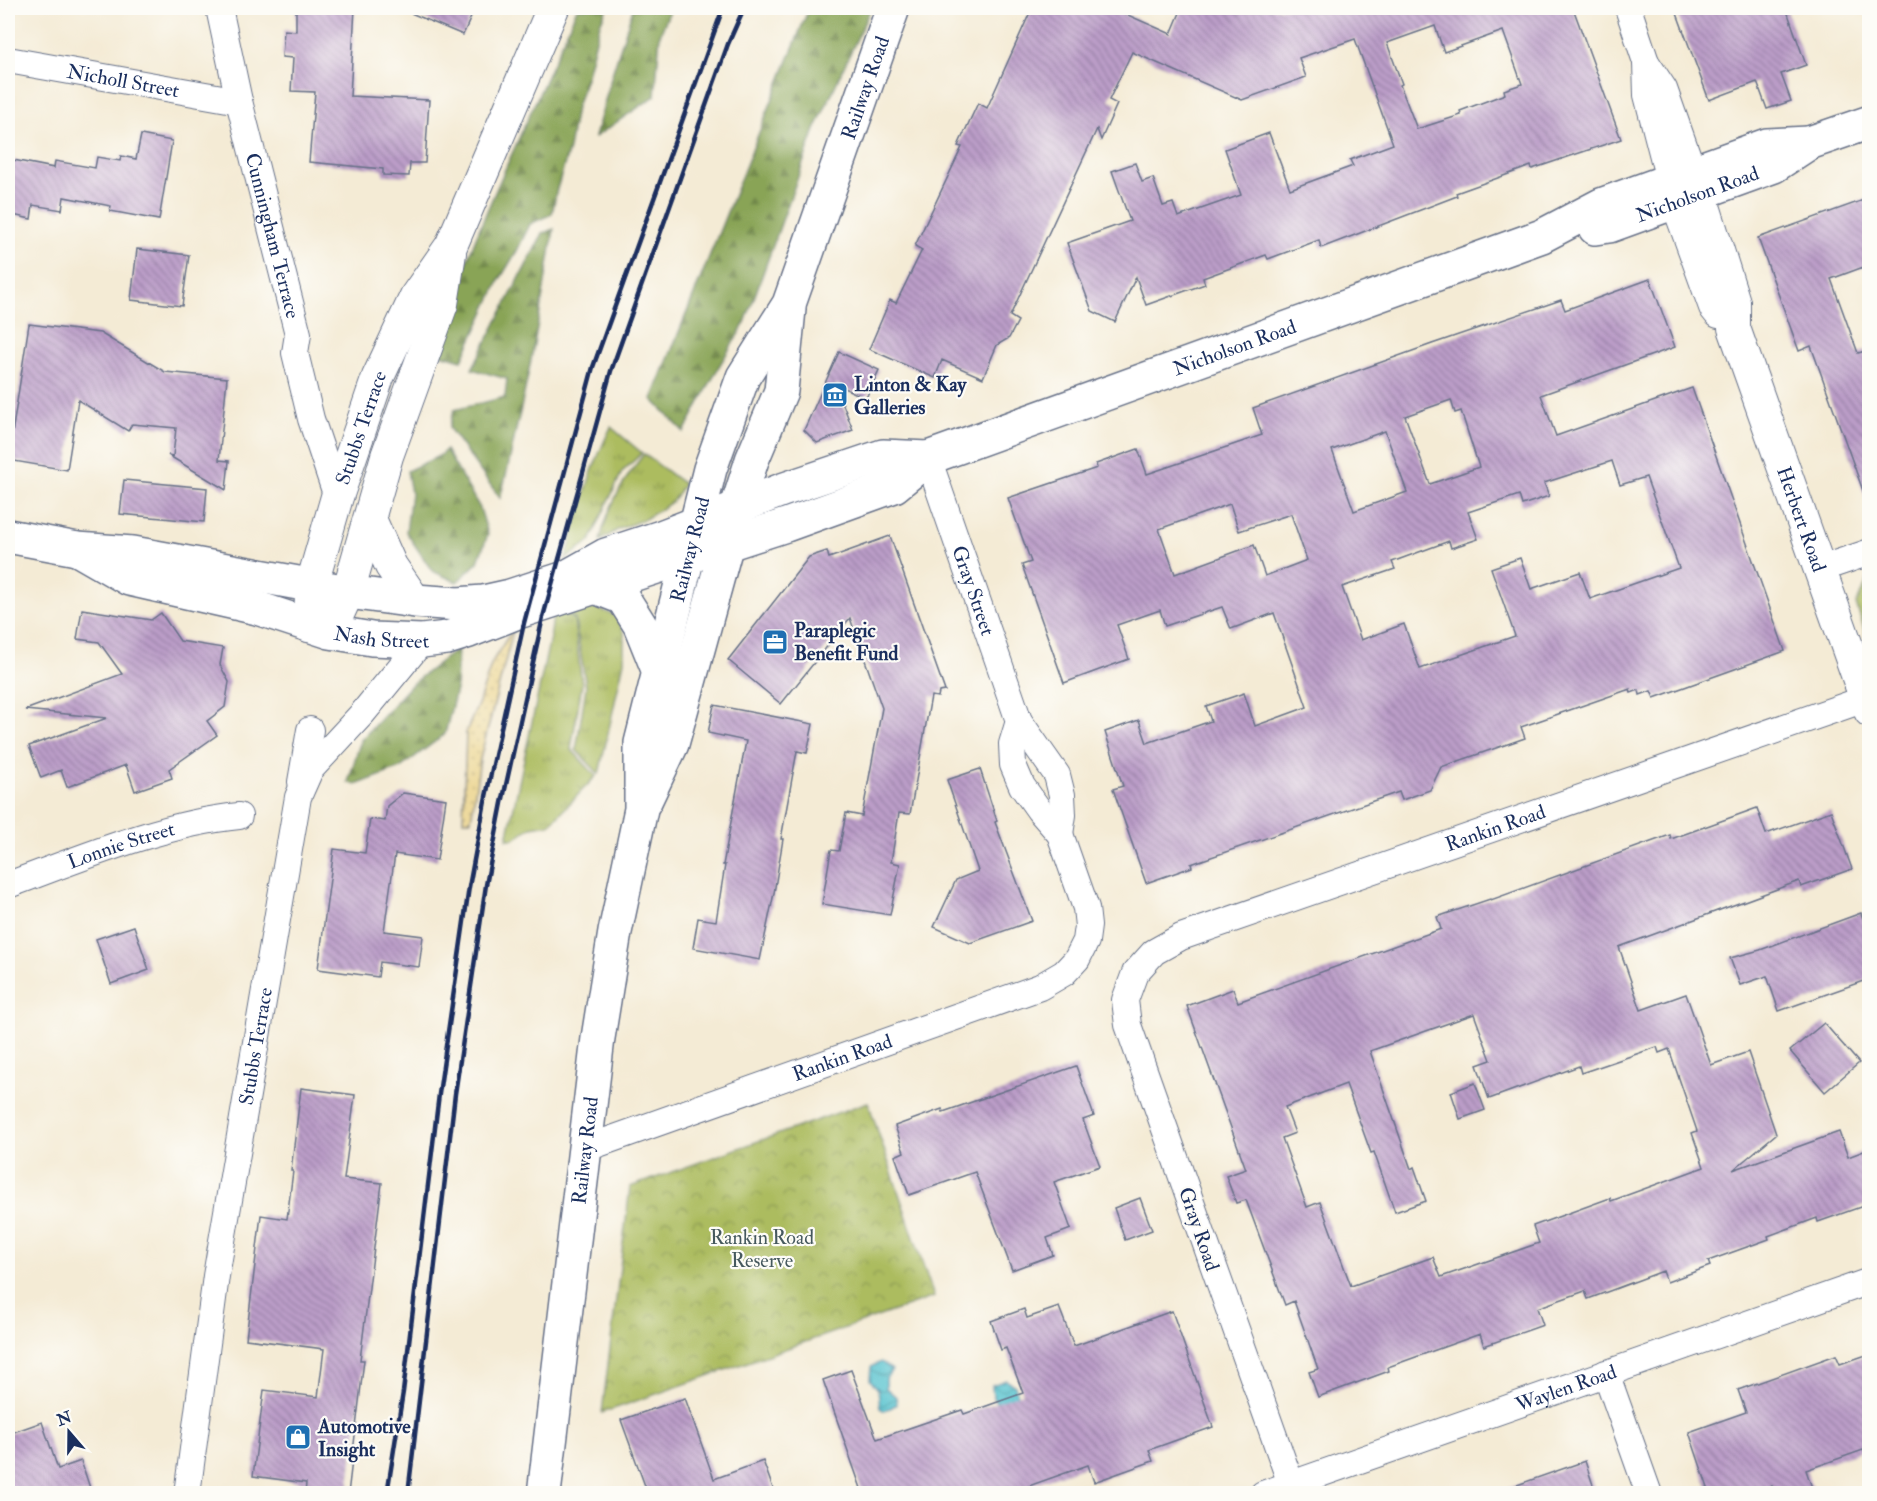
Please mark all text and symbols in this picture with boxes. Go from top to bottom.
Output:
street label: Railway Road [835,33,895,143]
street label: Nicholl Street [65,58,182,103]
street label: Cunningham Terrace [240,150,306,321]
street label: Nicholson Road [1632,160,1762,228]
street label: Nicholson Road [1169,313,1299,381]
street label: Stubbs Terrace [330,366,392,488]
place label: Linton & Kay Galleries [854,372,968,420]
museum icon: Linton & Kay Galleries [820,380,850,410]
street label: Herbert Road [1772,463,1832,575]
street label: Railway Road [664,494,715,605]
street label: Gray Street [947,542,1001,639]
place label: Paraplegic Benefit Fund [794,618,899,666]
street label: Nash Street [332,620,431,654]
office icon: Paraplegic Benefit Fund [760,627,790,657]
street label: Rankin Road [1442,799,1549,857]
street label: Lonnie Street [64,816,178,874]
street label: Stubbs Terrace [233,986,278,1107]
street label: Rankin Road [789,1028,896,1086]
street label: Railway Road [566,1095,603,1206]
street label: Gray Road [1173,1184,1225,1274]
park label: Rankin Road Reserve [710,1225,814,1273]
street label: Waylen Road [1511,1358,1620,1417]
north arrow [39,1402,99,1462]
text: N [53,1407,75,1431]
place label: Automotive Insight [317,1414,411,1463]
shop icon: Automotive Insight [283,1422,313,1452]

